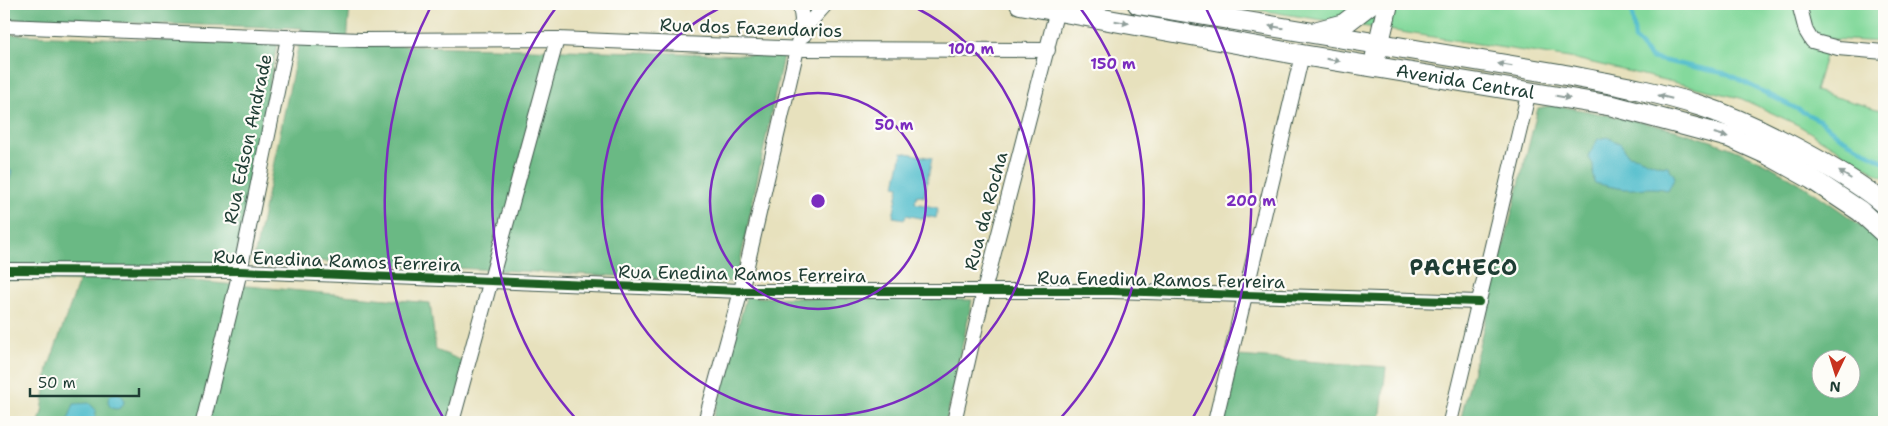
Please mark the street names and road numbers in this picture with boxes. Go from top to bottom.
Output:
street label: Rua dos Fazendarios [659,13,843,43]
street label: Rua Edson Andrade [218,52,278,226]
street label: Avenida Central [1394,59,1537,105]
street label: Rua da Rocha [959,149,1013,273]
street label: Rua Enedina Ramos Ferreira [213,245,461,277]
street label: Rua Enedina Ramos Ferreira [618,260,866,288]
street label: Rua Enedina Ramos Ferreira [1037,266,1285,294]

